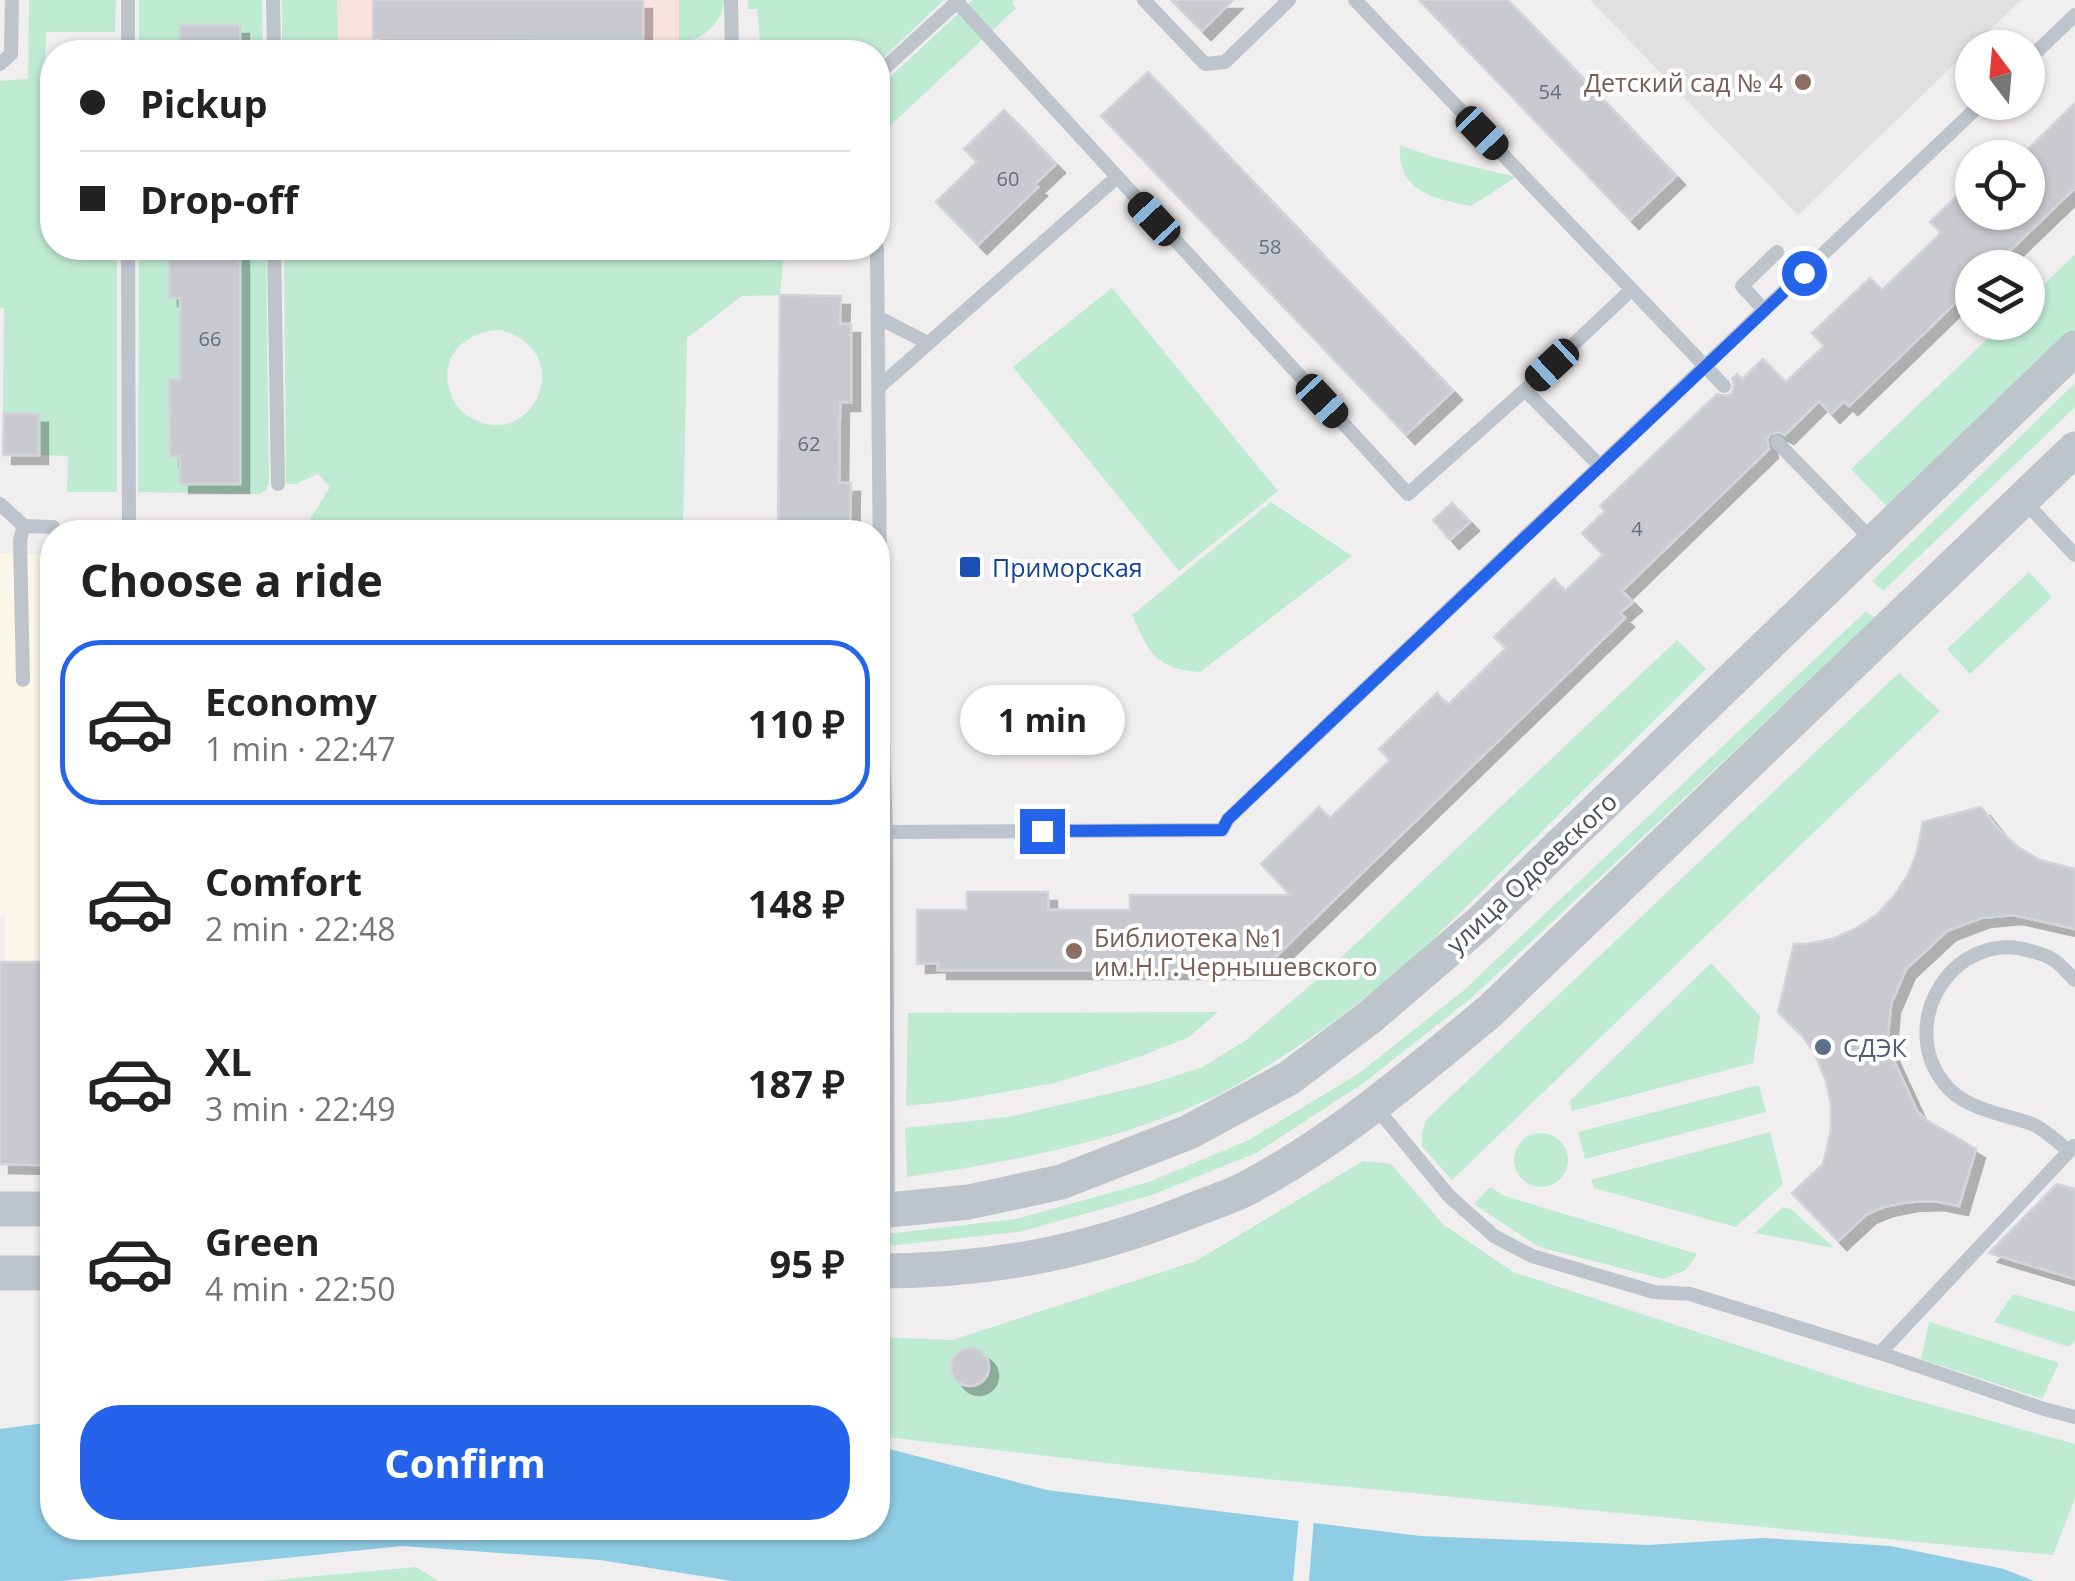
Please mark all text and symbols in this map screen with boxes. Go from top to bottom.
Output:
north arrow [1955,30,2045,120]
map controls [1955,30,2045,340]
place label: Детский сад № 4 [1584,65,1783,99]
marker: Детский сад № 4 [1792,71,1814,93]
text: Pickup [140,77,268,129]
house number: 54 [1539,78,1562,105]
car [1450,101,1514,165]
button: locate [1955,140,2045,230]
house number: 60 [997,165,1019,192]
text: Drop-off [140,173,298,225]
car [1123,187,1185,251]
house number: 58 [1259,233,1281,260]
button: layers [1955,250,2045,340]
route start [1782,251,1827,296]
house number: 66 [199,325,221,352]
car [1520,334,1584,396]
car [1291,369,1353,433]
house number: 62 [798,430,820,457]
house number: 4 [1631,515,1643,542]
text: Choose a ride [80,549,383,610]
place label: Приморская [992,550,1143,584]
marker: Приморская [957,554,983,580]
text: Economy [205,675,377,727]
icon: car [85,678,175,768]
callout: 1 min [960,686,1124,756]
text: 110 ₽ [748,697,845,749]
text: 1 min [998,698,1087,741]
text: 1 min · 22:47 [205,727,396,770]
street label: улица Одоевского [1438,784,1624,960]
route end [1020,809,1065,854]
text: Comfort [205,855,362,907]
icon: car [85,858,175,948]
text: 148 ₽ [748,877,845,929]
text: 2 min · 22:48 [205,907,396,950]
place label: Библиотека №1 им.Н.Г.Чернышевского [1094,920,1377,983]
marker: Библиотека №1 им.Н.Г.Чернышевского [1063,940,1085,962]
place label: СДЭК [1843,1030,1908,1064]
text: XL [205,1035,252,1087]
marker: СДЭК [1812,1036,1834,1058]
icon: car [85,1038,175,1128]
text: 187 ₽ [748,1057,845,1109]
text: 3 min · 22:49 [205,1087,396,1130]
text: Green [205,1215,320,1267]
icon: car [85,1218,175,1308]
text: 95 ₽ [770,1237,845,1289]
text: 4 min · 22:50 [205,1267,396,1310]
button: Confirm [80,1405,850,1520]

